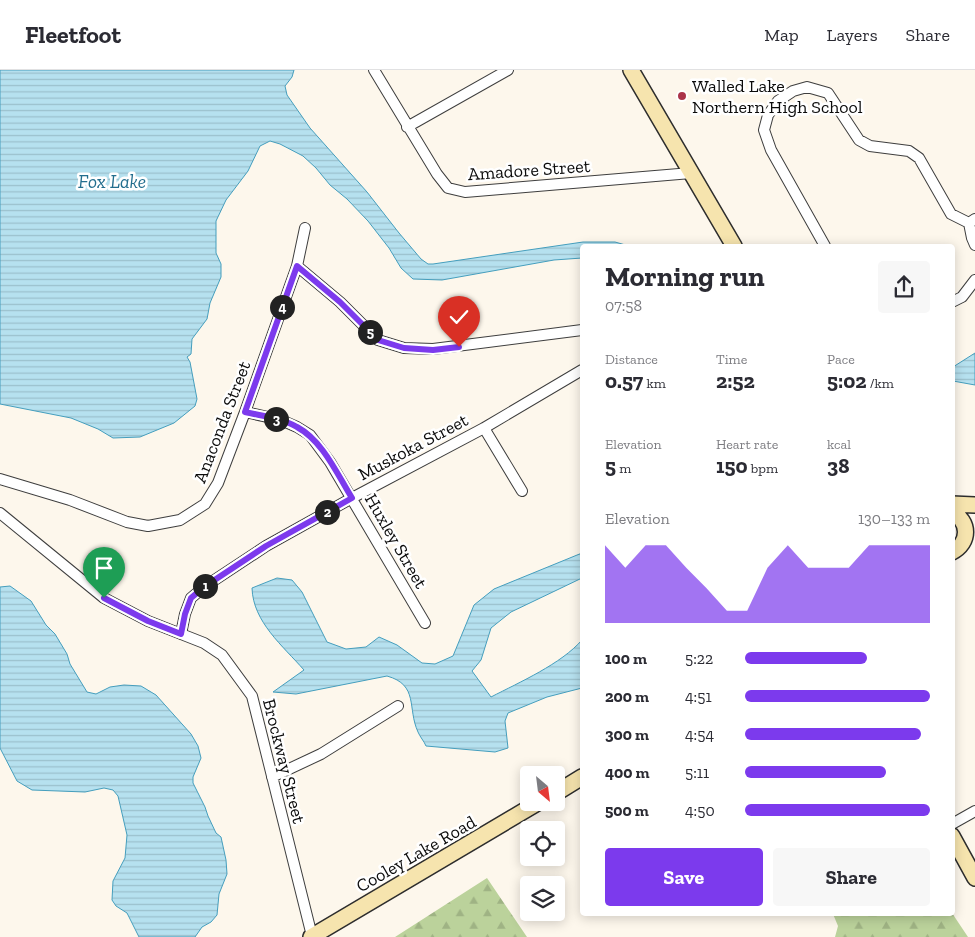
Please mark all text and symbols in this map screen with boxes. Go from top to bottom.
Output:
text: Fleetfoot [25,20,121,49]
text: Map [764,24,799,46]
text: Layers [827,24,878,46]
text: Share [906,24,950,46]
place label: Walled Lake Northern High School [692,75,863,118]
marker: Walled Lake Northern High School [676,90,688,102]
street label: Amadore Street [467,155,591,185]
water label: Fox Lake [78,170,146,193]
text: Morning run [605,260,765,293]
button: share [878,261,930,313]
pin: 4 [270,294,294,320]
pin [438,296,480,347]
text: 07:58 [605,296,642,315]
text: 4 [279,299,286,316]
icon: check [445,303,473,331]
pin: 5 [358,320,382,344]
text: 5 [367,324,374,341]
text: Distance [605,351,658,368]
text: Time [716,351,747,368]
text: Pace [827,351,855,368]
street label: Anaconda Street [189,358,255,486]
text: 0.57 [605,368,643,393]
text: 2:52 [716,368,755,393]
text: 5:02 [827,368,867,393]
text: km [643,375,666,392]
text: /km [867,375,894,392]
pin: 3 [264,406,288,432]
street label: Muskoka Street [354,409,472,485]
text: 3 [273,411,280,428]
text: Elevation [605,436,662,453]
text: Heart rate [716,436,778,453]
text: kcal [827,436,851,453]
text: 5 [605,453,616,478]
text: 150 [716,453,748,478]
text: 38 [827,453,850,478]
text: m [616,460,631,477]
text: bpm [748,460,778,477]
street label: Huxley Street [360,490,432,593]
pin: 2 [314,500,340,524]
text: 2 [324,504,331,521]
text: Elevation [605,509,670,528]
text: 130–133 m [858,509,930,528]
pin [83,547,125,598]
icon: arrive [90,554,118,582]
pin: 1 [192,574,218,598]
text: 1 [203,578,208,595]
text: 100 m [605,649,647,668]
text: 5:22 [685,649,713,668]
text: 200 m [605,687,649,706]
text: 4:51 [685,687,712,706]
street label: Brockway Street [258,696,310,826]
text: 300 m [605,725,649,744]
text: 4:54 [685,725,714,744]
text: 400 m [605,763,650,782]
text: 5:11 [685,763,709,782]
north arrow [520,766,565,811]
map controls [520,766,565,921]
text: 500 m [605,801,649,820]
text: 4:50 [685,801,715,820]
street label: Cooley Lake Road [352,811,480,897]
button: locate [520,821,565,866]
button: Save [605,848,763,906]
button: Share [773,848,930,906]
button: layers [520,876,565,921]

